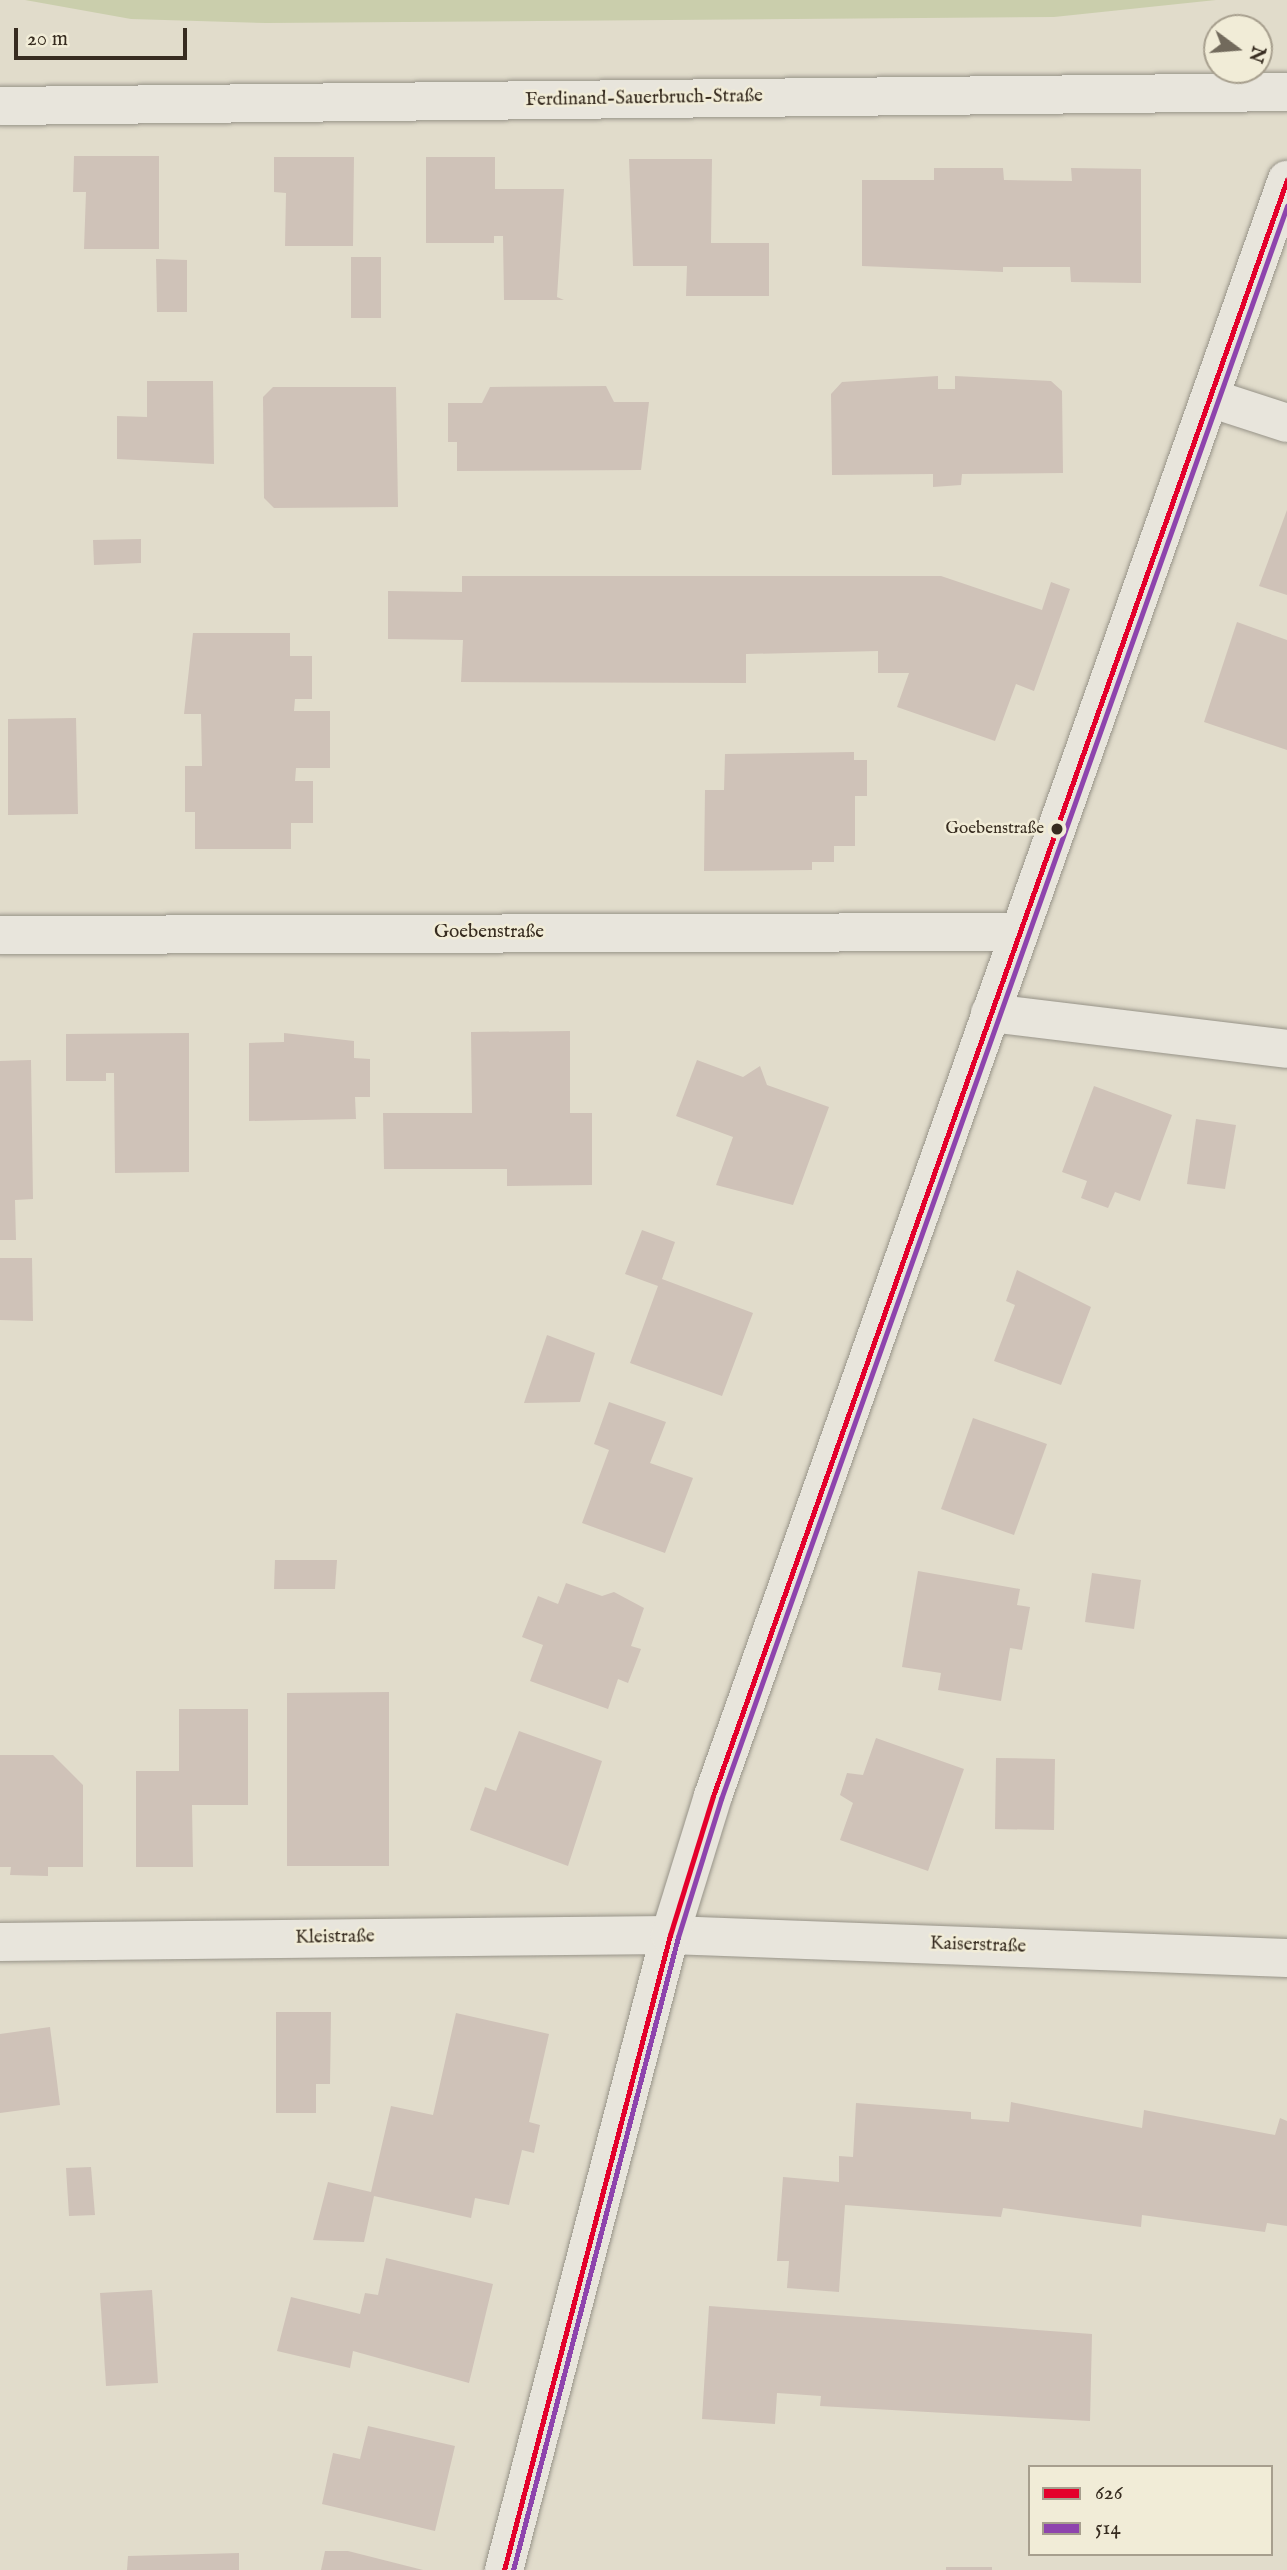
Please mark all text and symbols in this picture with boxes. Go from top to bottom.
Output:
scale bar [18,14,191,58]
north arrow [1203,14,1273,84]
text: 20 m [27,26,68,53]
text: N [1242,43,1270,65]
street label: Ferdinand-Sauerbruch-Straße [525,86,763,112]
place label: Goebenstraße [946,819,1044,839]
marker: Goebenstraße [1050,822,1064,836]
street label: Goebenstraße [434,922,544,944]
street label: Kleistraße [295,1926,375,1950]
street label: Kaiserstraße [929,1933,1027,1959]
legend [1028,2465,1273,2556]
text: 626 [1095,2480,1123,2507]
text: 514 [1095,2515,1121,2542]

